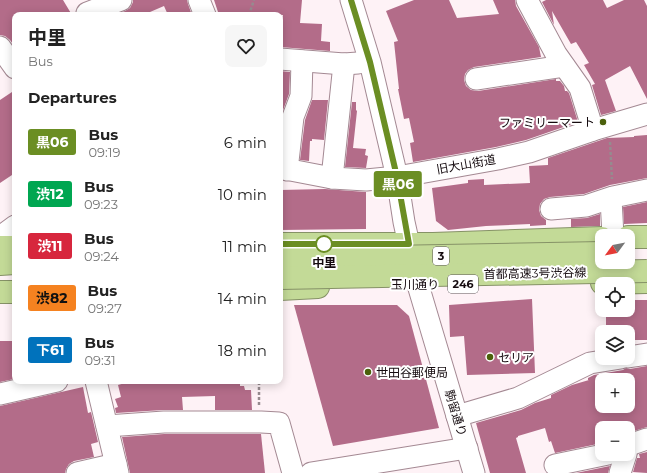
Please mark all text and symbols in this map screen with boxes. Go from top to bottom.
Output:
button: heart [225,25,267,67]
text: 中里 [28,26,66,49]
text: Bus [28,53,53,69]
text: Departures [28,88,117,107]
place label: ファミリーマート [499,115,595,130]
marker: ファミリーマート [598,117,608,127]
text: Bus [88,125,118,144]
text: 黒06 [36,133,68,151]
text: 6 min [224,133,267,152]
text: 09:19 [88,144,120,160]
street label: 旧大山街道 [435,151,497,177]
line badge: 黒06 [375,171,421,197]
text: 黒06 [382,175,414,193]
text: Bus [84,177,114,196]
text: 渋12 [36,185,64,203]
text: 10 min [218,185,267,204]
text: 09:23 [84,196,118,212]
text: Bus [84,229,114,248]
north arrow [595,229,635,269]
map controls [595,229,635,461]
marker: 中里 [315,235,333,253]
text: 渋11 [38,237,62,255]
text: 11 min [222,237,267,256]
road number: 3 [433,247,449,265]
text: 09:24 [84,248,119,264]
place label: 中里 [312,255,336,270]
street label: 首都高速3号渋谷線 [483,265,587,281]
road number: 246 [448,275,478,293]
street label: 玉川通り [391,277,439,292]
button: locate [595,277,635,317]
text: Bus [88,281,117,300]
text: 渋82 [36,289,68,307]
text: 14 min [218,289,267,308]
text: 09:27 [88,300,122,316]
button: layers [595,325,635,365]
text: Bus [84,333,114,352]
text: 下61 [36,341,64,359]
text: 18 min [218,341,267,360]
place label: セリア [498,350,534,365]
text: 09:31 [84,352,116,368]
marker: セリア [485,352,495,362]
place label: 世田谷郵便局 [376,365,448,380]
marker: 世田谷郵便局 [363,367,373,377]
button: + [595,373,635,413]
street label: 駒留通り [442,388,470,438]
button: − [595,421,635,461]

